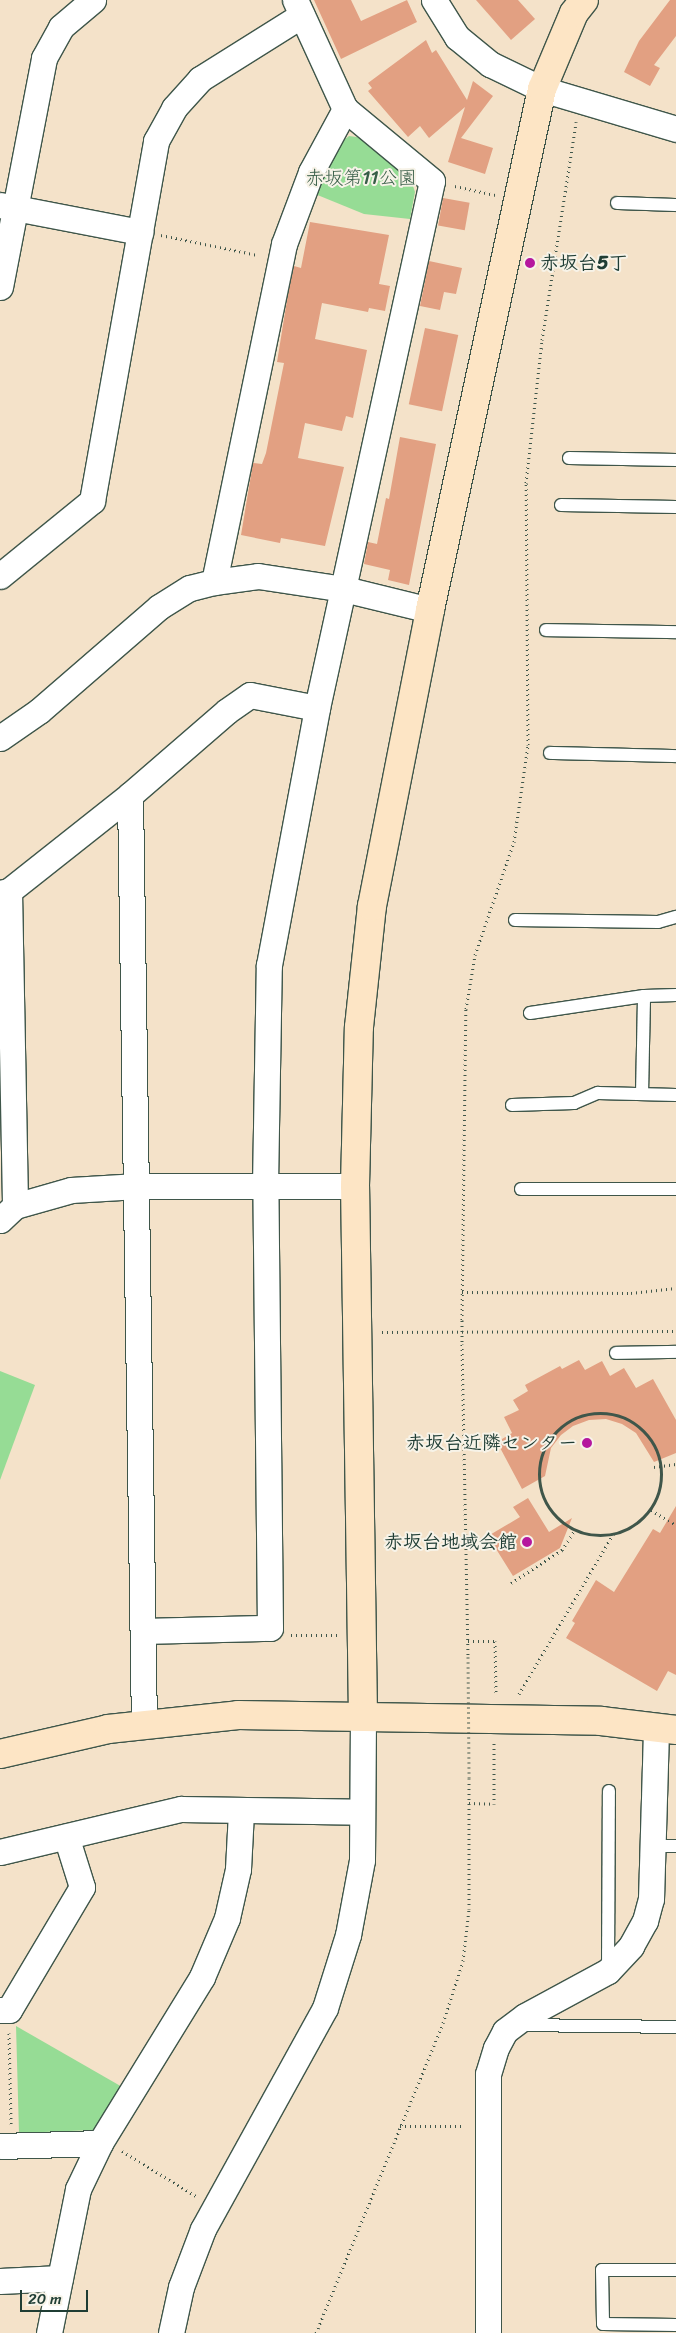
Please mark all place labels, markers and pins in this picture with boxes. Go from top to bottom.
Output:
place label: 赤坂台5丁 [540,252,628,274]
marker: 赤坂台5丁 [524,257,536,269]
place label: 赤坂台近隣センター [406,1432,577,1454]
marker: 赤坂台近隣センター [581,1437,593,1449]
place label: 赤坂台地域会館 [384,1531,517,1553]
marker: 赤坂台地域会館 [521,1536,533,1548]

